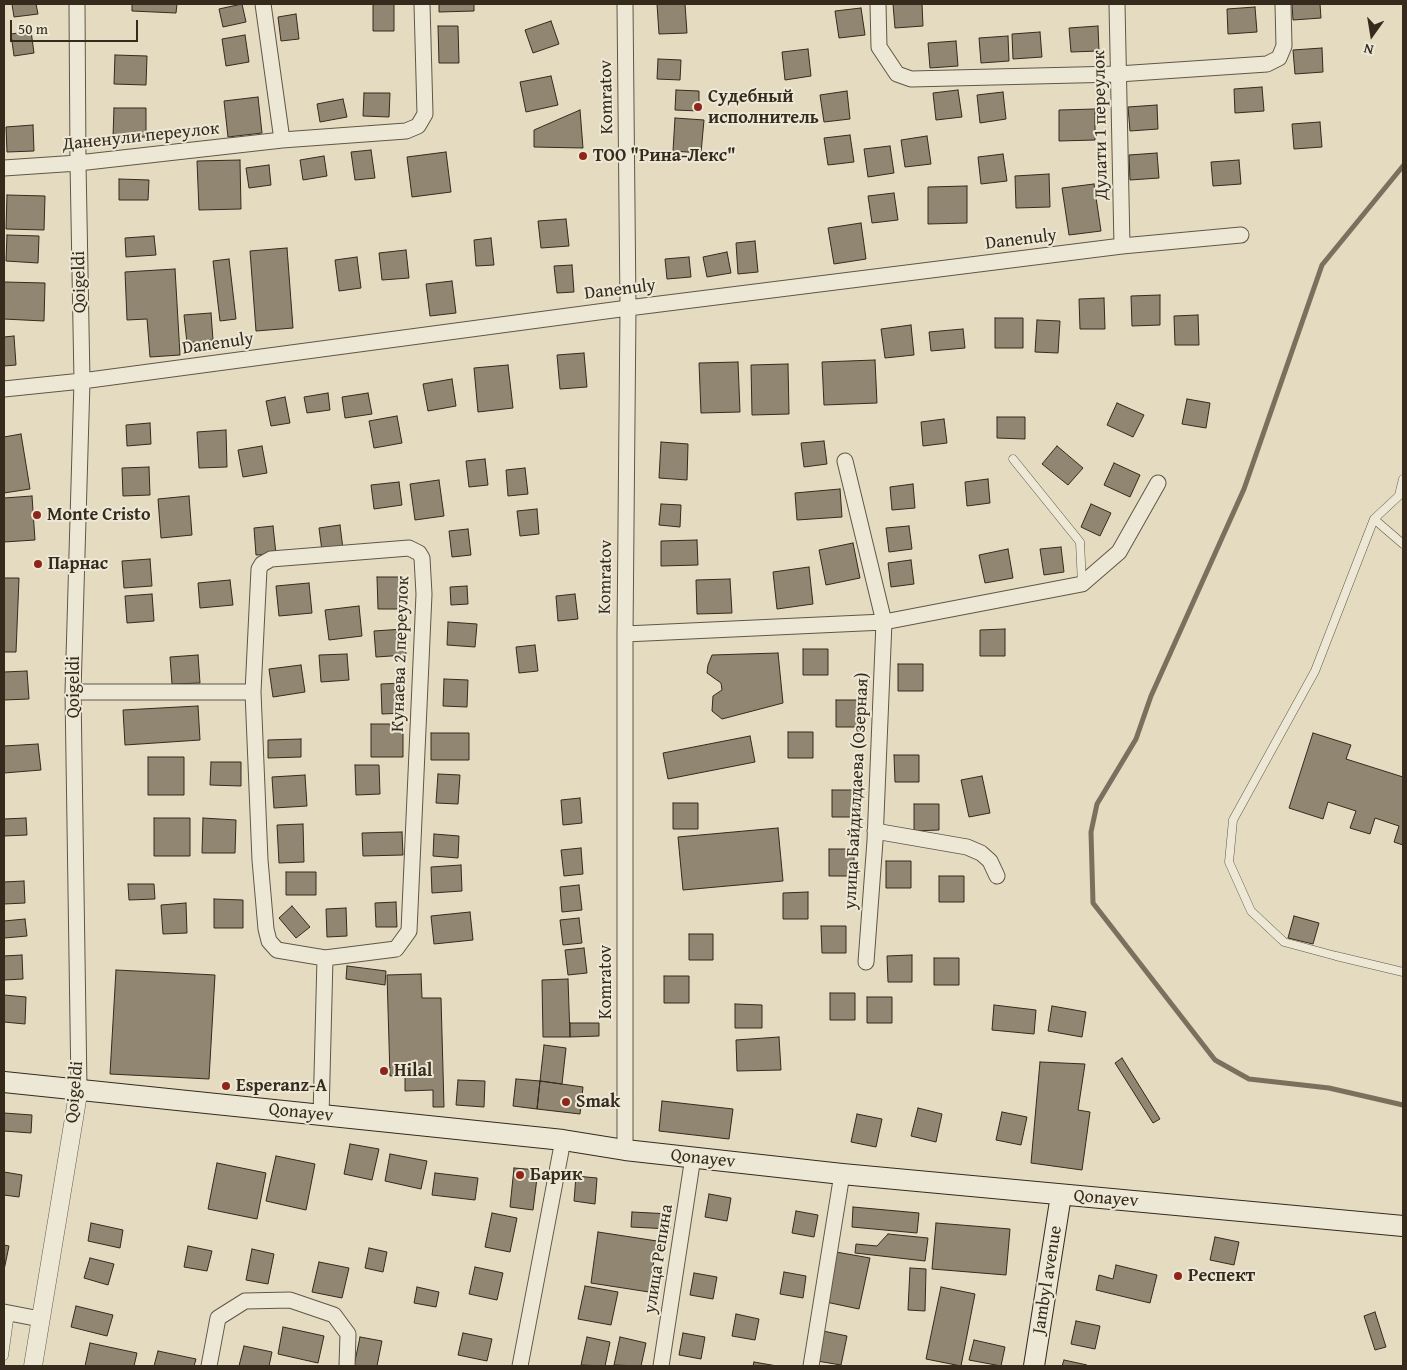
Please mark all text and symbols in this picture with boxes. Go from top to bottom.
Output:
scale bar [12,10,140,42]
north arrow [1347,10,1397,60]
text: 50 m [18,18,48,39]
text: N [1362,39,1375,60]
street label: Дулати 1 переулок [1089,50,1113,200]
street label: Komratov [596,60,618,134]
place label: Судебный исполнитель [708,86,819,128]
marker: Судебный исполнитель [692,101,704,113]
street label: Даненули переулок [62,118,220,156]
place label: ТОО "Рина-Лекс" [593,145,736,167]
marker: ТОО "Рина-Лекс" [577,150,589,162]
street label: Danenuly [984,225,1058,255]
street label: Qoigeldi [69,251,91,313]
street label: Danenuly [583,275,657,305]
street label: Danenuly [181,328,255,360]
place label: Monte Cristo [47,504,150,526]
marker: Monte Cristo [31,509,43,521]
street label: Komratov [595,540,617,614]
place label: Парнас [48,553,108,575]
marker: Парнас [32,558,44,570]
street label: Кунаева 2 переулок [387,576,415,732]
street label: Qoigeldi [63,656,85,718]
street label: улица Байдилдаева (Озерная) [840,672,874,910]
street label: Komratov [595,945,617,1019]
street label: Qoigeldi [62,1060,88,1124]
place label: Hilal [394,1060,432,1082]
marker: Hilal [378,1065,390,1077]
place label: Esperanz-A [236,1075,327,1097]
marker: Esperanz-A [220,1080,232,1092]
place label: Smak [576,1091,620,1113]
marker: Smak [560,1096,572,1108]
street label: Qonayev [268,1099,334,1127]
street label: Qonayev [670,1145,736,1173]
place label: Барик [530,1164,582,1186]
marker: Барик [514,1169,526,1181]
street label: Qonayev [1073,1185,1139,1213]
street label: улица Репина [640,1203,678,1315]
street label: Jambyl avenue [1029,1224,1067,1336]
place label: Респект [1188,1265,1255,1287]
marker: Респект [1172,1270,1184,1282]

